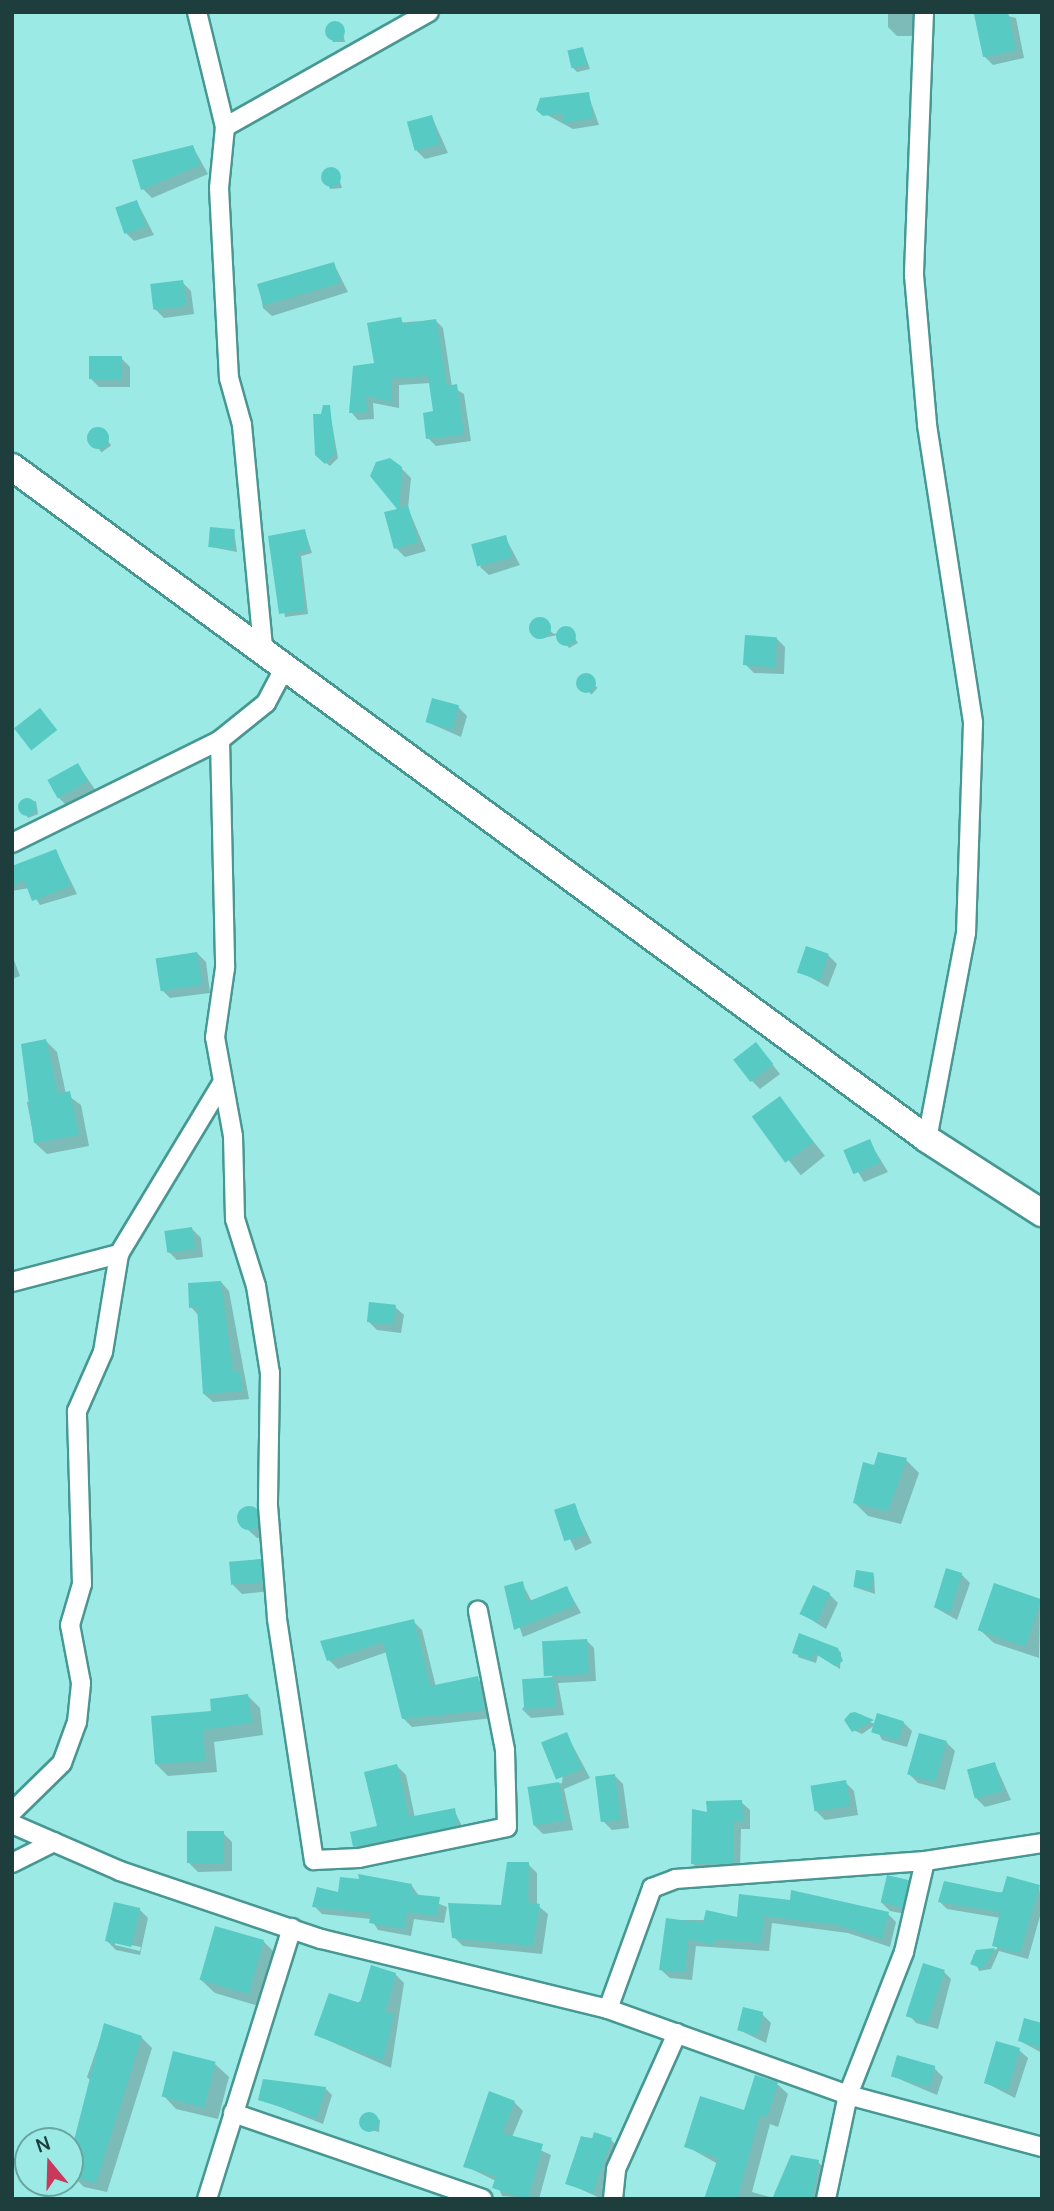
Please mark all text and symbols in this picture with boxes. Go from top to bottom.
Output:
north arrow [14,2127,84,2197]
text: N [32,2130,54,2159]

